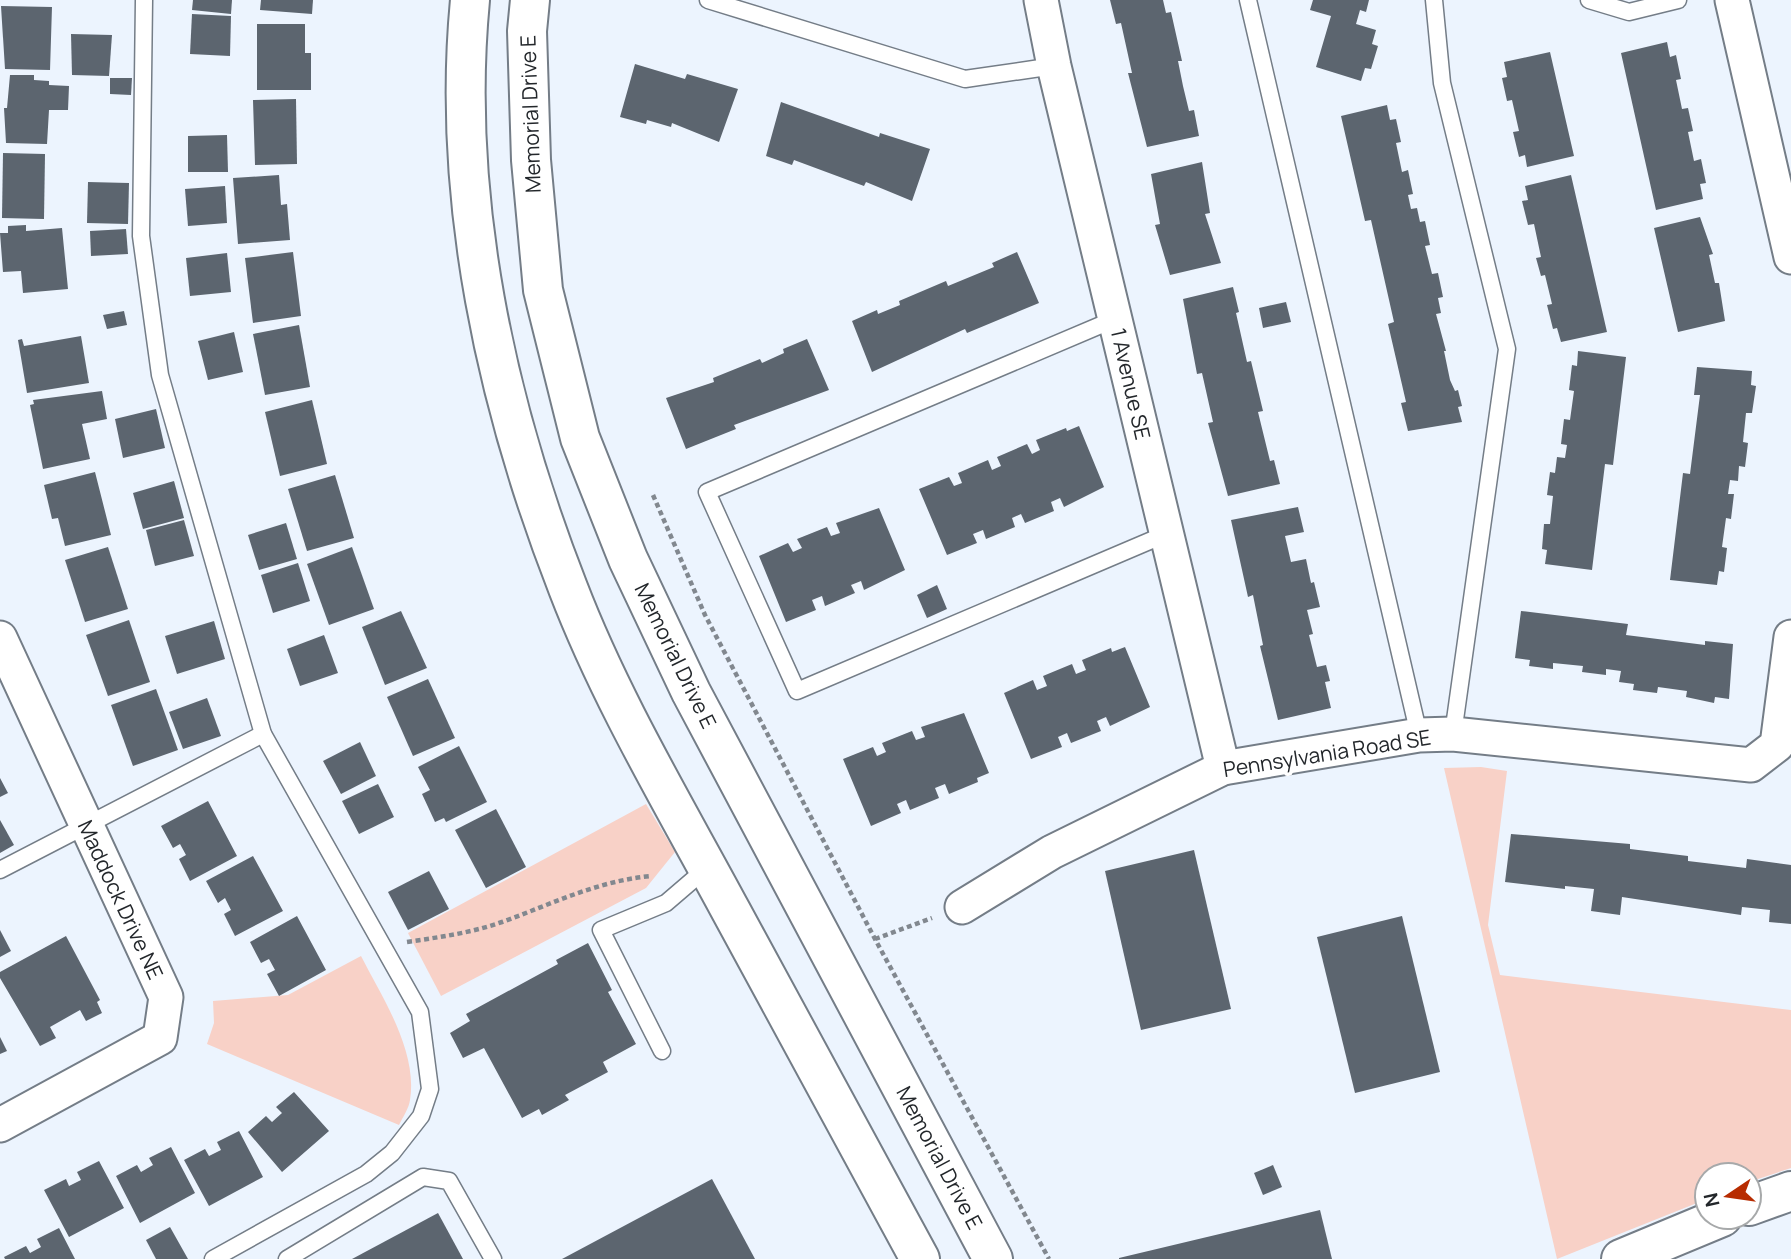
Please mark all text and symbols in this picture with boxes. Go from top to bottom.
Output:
street label: Memorial Drive E [513,34,547,194]
street label: 1 Avenue SE [1105,325,1157,442]
street label: Memorial Drive E [629,578,723,733]
street label: Pennsylvania Road SE [1221,723,1433,783]
street label: Maddock Drive NE [72,815,170,984]
street label: Memorial Drive E [890,1081,989,1234]
north arrow [1693,1161,1763,1231]
text: N [1697,1190,1726,1209]

